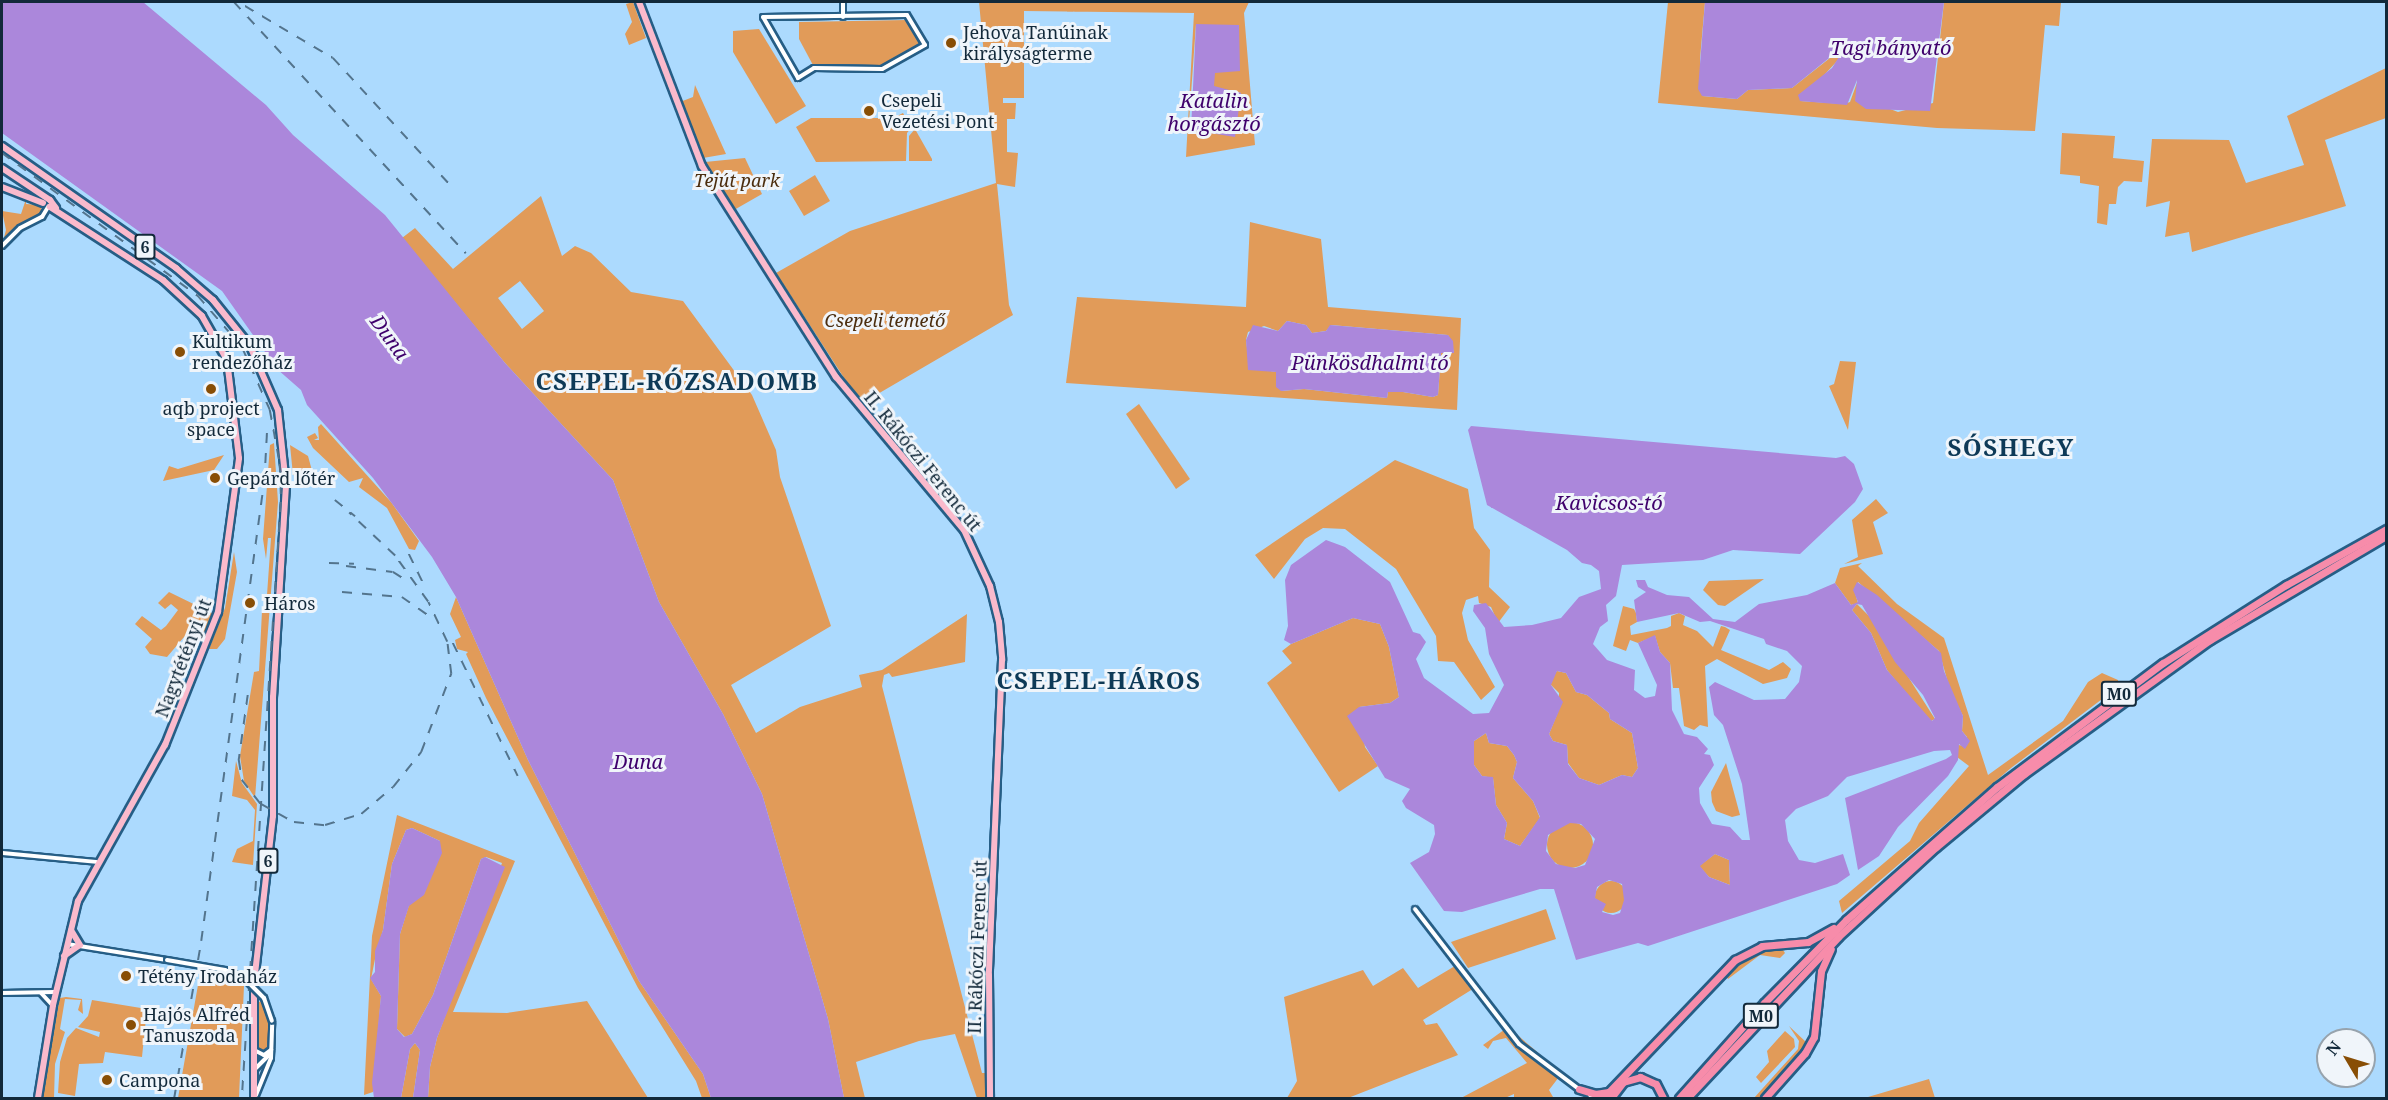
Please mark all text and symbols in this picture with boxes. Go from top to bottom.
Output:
place label: Jehova Tanúinak királyságterme [963,22,1108,64]
water label: Tagi bányató [1830,35,1952,59]
marker: Jehova Tanúinak királyságterme [944,36,958,50]
water label: Katalin horgásztó [1167,88,1261,135]
place label: Csepeli Vezetési Pont [881,90,994,132]
marker: Csepeli Vezetési Pont [862,104,876,118]
park label: Tejút park [694,169,780,191]
road number: 6 [133,234,157,260]
park label: Csepeli temető [825,309,945,331]
water label: Duna [366,310,414,364]
place label: Kultikum rendezőház [192,331,293,374]
marker: Kultikum rendezőház [173,345,187,359]
water label: Pünkösdhalmi tó [1291,350,1449,374]
district label: CSEPEL-RÓZSADOMB [535,367,819,395]
marker: aqb project space [204,382,218,396]
street label: II. Rákóczi Ferenc út [860,387,986,535]
place label: aqb project space [162,398,260,440]
district label: SÓSHEGY [1947,433,2075,461]
place label: Gepárd lőtér [227,467,335,489]
marker: Gepárd lőtér [208,471,222,485]
water label: Kavicsos-tó [1555,490,1663,514]
place label: Háros [264,592,315,614]
marker: Háros [241,594,259,612]
street label: Nagytétényi út [150,596,216,720]
district label: CSEPEL-HÁROS [997,666,1201,694]
road number: M0 [2100,681,2138,707]
water label: Duna [613,749,663,773]
road number: 6 [256,848,280,874]
street label: II. Rákóczi Ferenc út [963,860,991,1034]
place label: Tétény Irodaház [138,965,277,987]
marker: Tétény Irodaház [119,969,133,983]
road number: M0 [1742,1003,1780,1029]
place label: Hajós Alfréd Tanuszoda [143,1004,250,1046]
marker: Hajós Alfréd Tanuszoda [124,1018,138,1032]
north arrow [2316,1028,2376,1088]
text: N [2321,1036,2346,1060]
place label: Campona [119,1069,200,1091]
marker: Campona [100,1073,114,1087]

